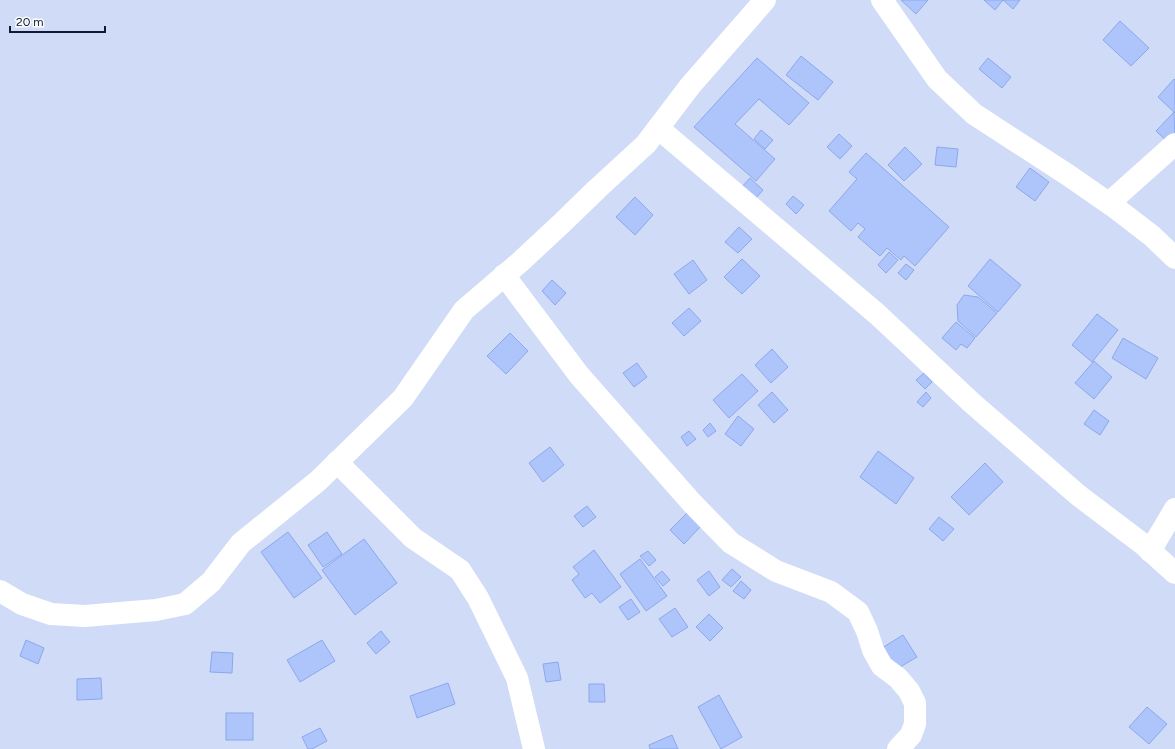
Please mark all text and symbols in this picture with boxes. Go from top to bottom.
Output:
scale bar [10,8,105,34]
text: 20 m [16,15,44,29]

